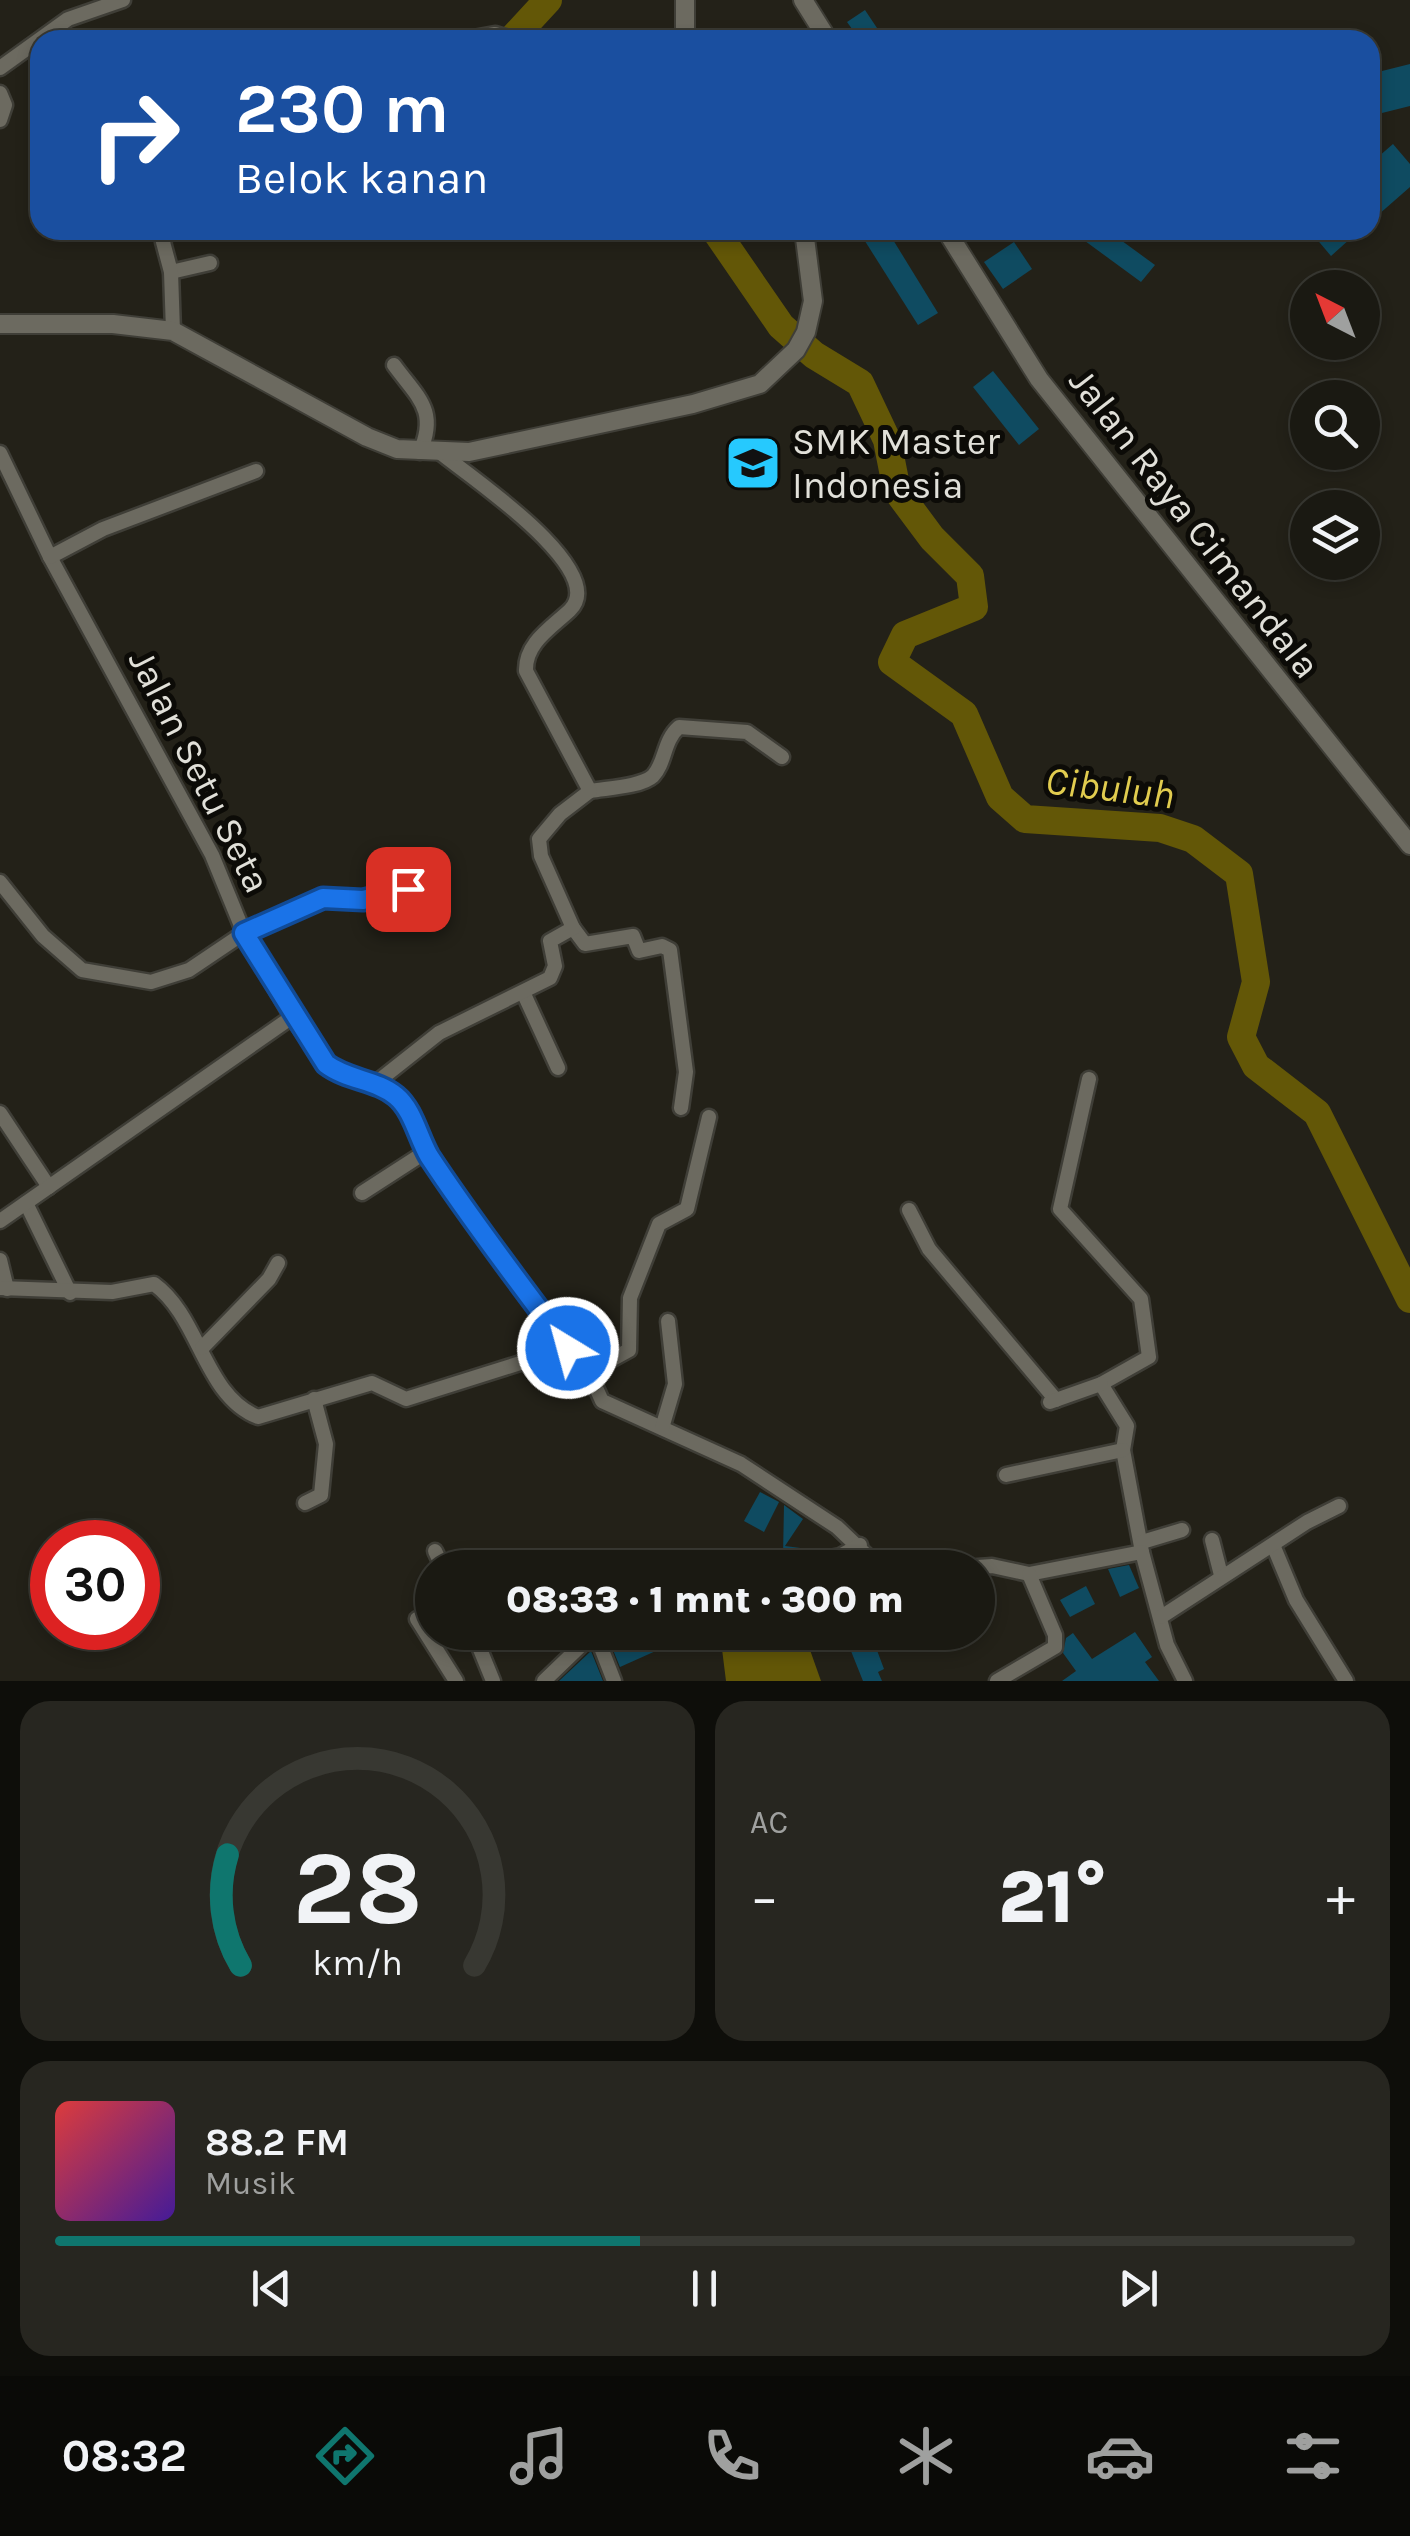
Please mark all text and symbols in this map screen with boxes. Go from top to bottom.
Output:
text: 230 m [235,68,449,150]
icon: right [70,70,200,200]
text: Belok kanan [235,152,489,204]
north arrow [1290,270,1380,360]
map controls [1290,270,1380,580]
street label: Jalan Raya Cimandala [1060,359,1329,687]
button: search [1290,380,1380,470]
place label: SMK Master Indonesia [792,419,1000,508]
school or university icon: SMK Master Indonesia [723,433,783,493]
button: layers [1290,490,1380,580]
street label: Jalan Setu Seta [119,642,280,900]
water label: Cibuluh [1043,756,1177,819]
pin [366,847,451,932]
icon: arrive [381,862,436,917]
position arrow [516,1296,620,1400]
speed limit sign: 30 [30,1520,160,1650]
text: 08:33 · 1 mnt · 300 m [506,1577,904,1622]
text: AC [750,1804,788,1841]
text: 28 [292,1828,423,1949]
text: 21° [998,1853,1107,1941]
text: − [750,1865,779,1929]
text: + [1326,1865,1355,1929]
text: km/h [312,1942,403,1984]
text: 88.2 FM [205,2120,349,2165]
text: Musik [205,2165,296,2202]
icon: previous [244,2261,299,2316]
icon: pause [677,2261,732,2316]
icon: next [1111,2261,1166,2316]
icon: directions [310,2421,380,2491]
icon: music [504,2421,574,2491]
icon: phone [697,2421,767,2491]
icon: climate [891,2421,961,2491]
icon: car [1085,2421,1155,2491]
icon: filters [1278,2421,1348,2491]
text: 08:32 [62,2430,187,2482]

